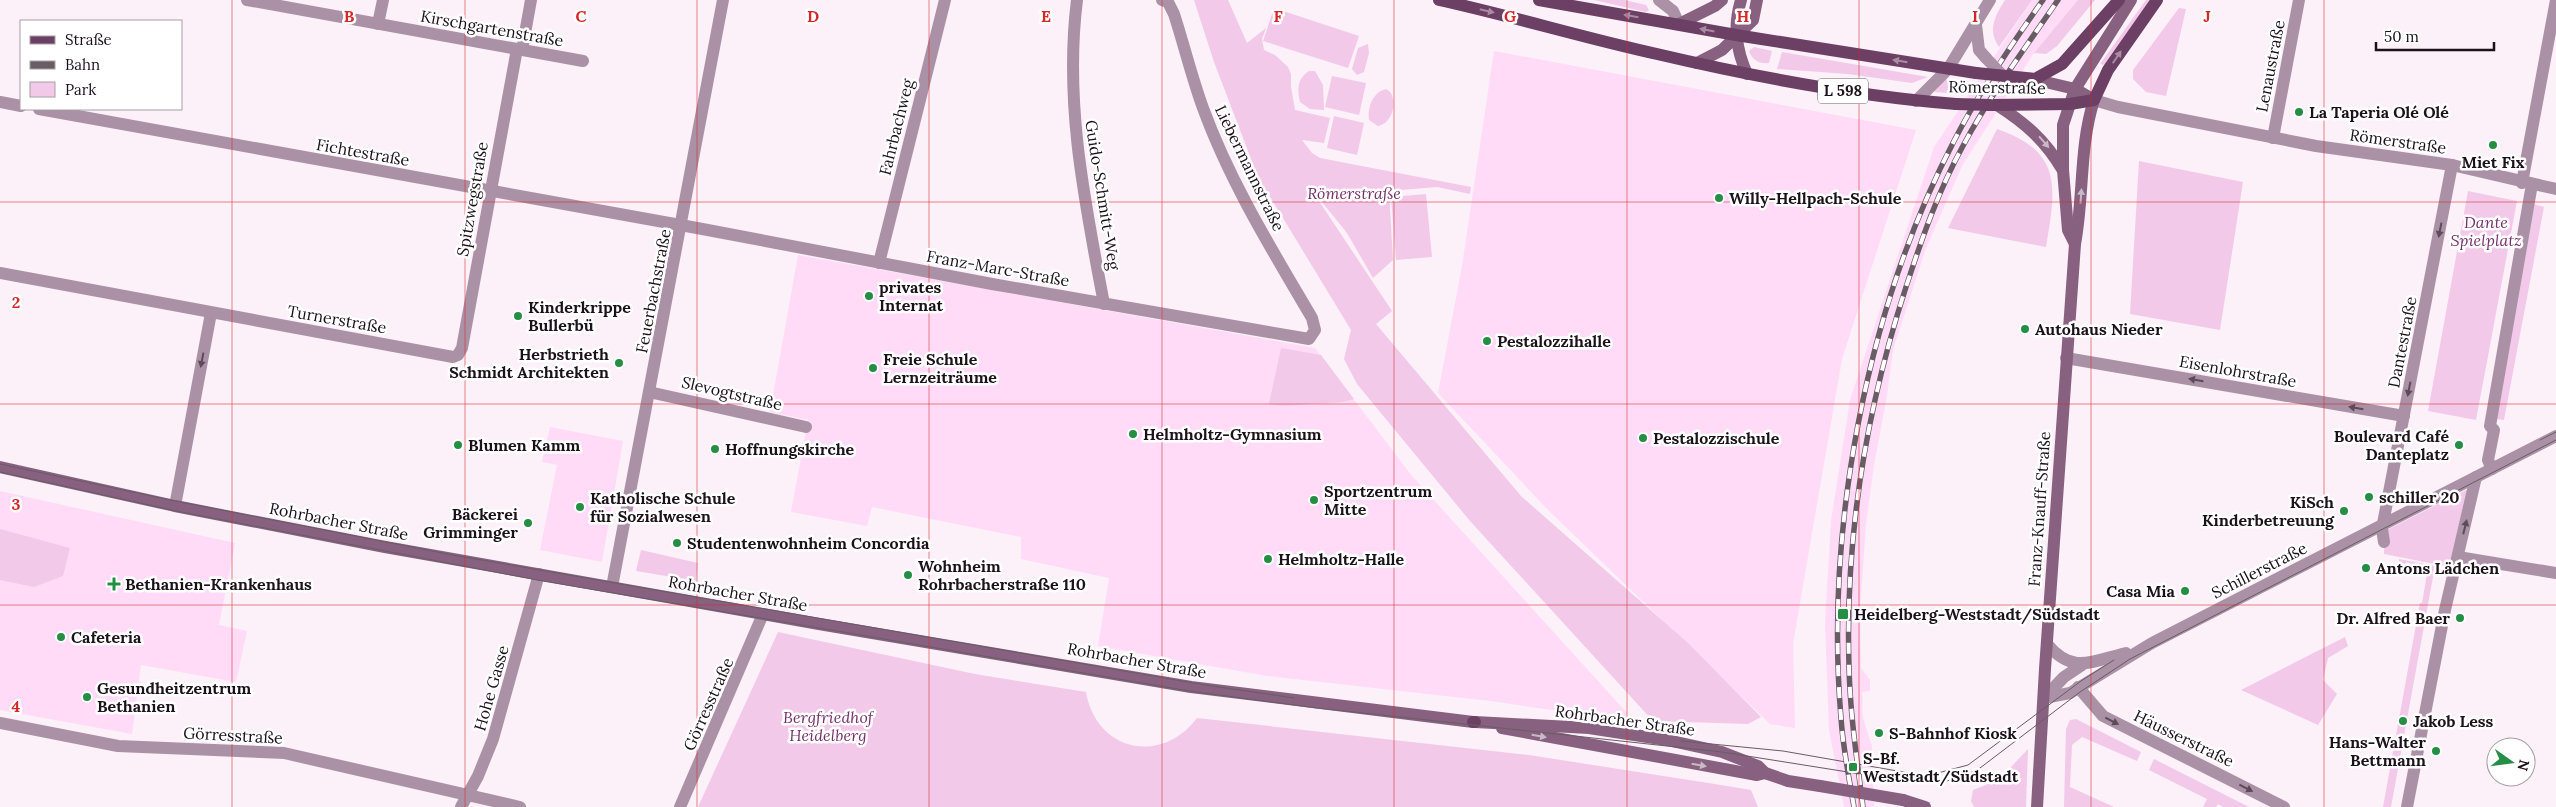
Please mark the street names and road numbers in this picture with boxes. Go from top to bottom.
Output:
street label: Kirschgartenstraße [419,6,565,50]
street label: Lenaustraße [2251,18,2289,114]
street label: Fahrbachweg [874,76,918,177]
street label: Römerstraße [1948,76,2046,98]
road number: L 598 [1818,78,1868,104]
street label: Liebermannstraße [1211,102,1289,234]
street label: Guido-Schmitt-Weg [1081,119,1125,273]
street label: Römerstraße [2348,124,2448,158]
street label: Fichtestraße [315,134,411,170]
street label: Spitzwegstraße [452,140,492,258]
street label: Feuerbachstraße [631,227,675,355]
street label: Franz-Marc-Straße [925,246,1071,290]
street label: Dantestraße [2383,294,2421,389]
street label: Turnerstraße [286,300,388,338]
street label: Eisenlohrstraße [2178,351,2299,391]
street label: Slevogtstraße [680,372,785,414]
street label: Franz-Knauff-Straße [2024,430,2054,587]
street label: Rohrbacher Straße [268,498,410,544]
street label: Schillerstraße [2208,537,2310,603]
street label: Rohrbacher Straße [667,571,810,615]
street label: Rohrbacher Straße [1066,638,1209,682]
street label: Hohe Gasse [469,643,513,733]
street label: Görresstraße [679,654,738,754]
street label: Rohrbacher Straße [1554,700,1697,740]
street label: Häusserstraße [2131,705,2238,771]
street label: Görresstraße [183,722,284,748]

